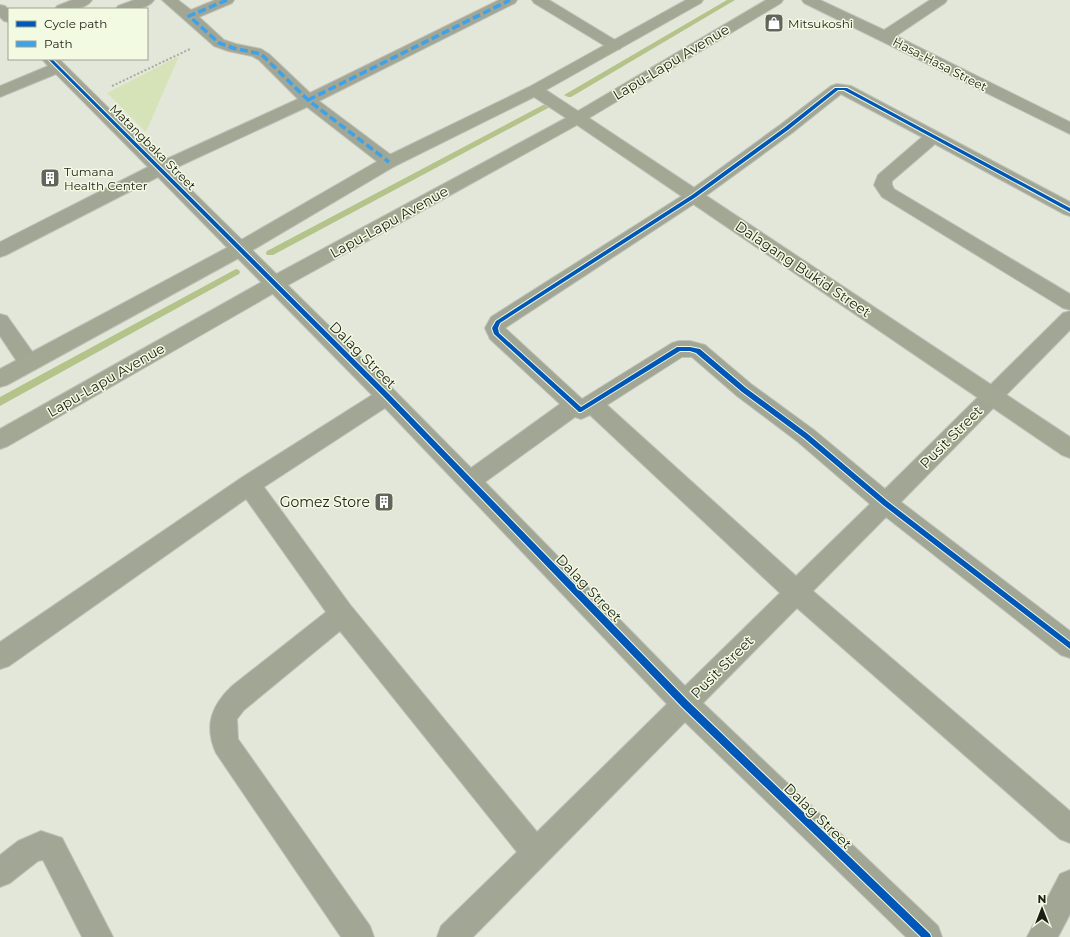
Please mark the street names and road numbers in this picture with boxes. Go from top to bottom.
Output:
street label: Lapu-Lapu Avenue [610,20,732,104]
street label: Hasa-Hasa Street [890,34,990,94]
street label: Matangbaka Street [107,101,199,193]
street label: Lapu-Lapu Avenue [327,182,451,262]
street label: Dalagang Bukid Street [732,217,875,321]
street label: Dalag Street [326,318,400,392]
street label: Lapu-Lapu Avenue [44,339,168,421]
street label: Pusit Street [916,402,986,472]
street label: Dalag Street [552,550,626,626]
street label: Pusit Street [687,632,757,702]
street label: Dalag Street [780,779,856,853]

